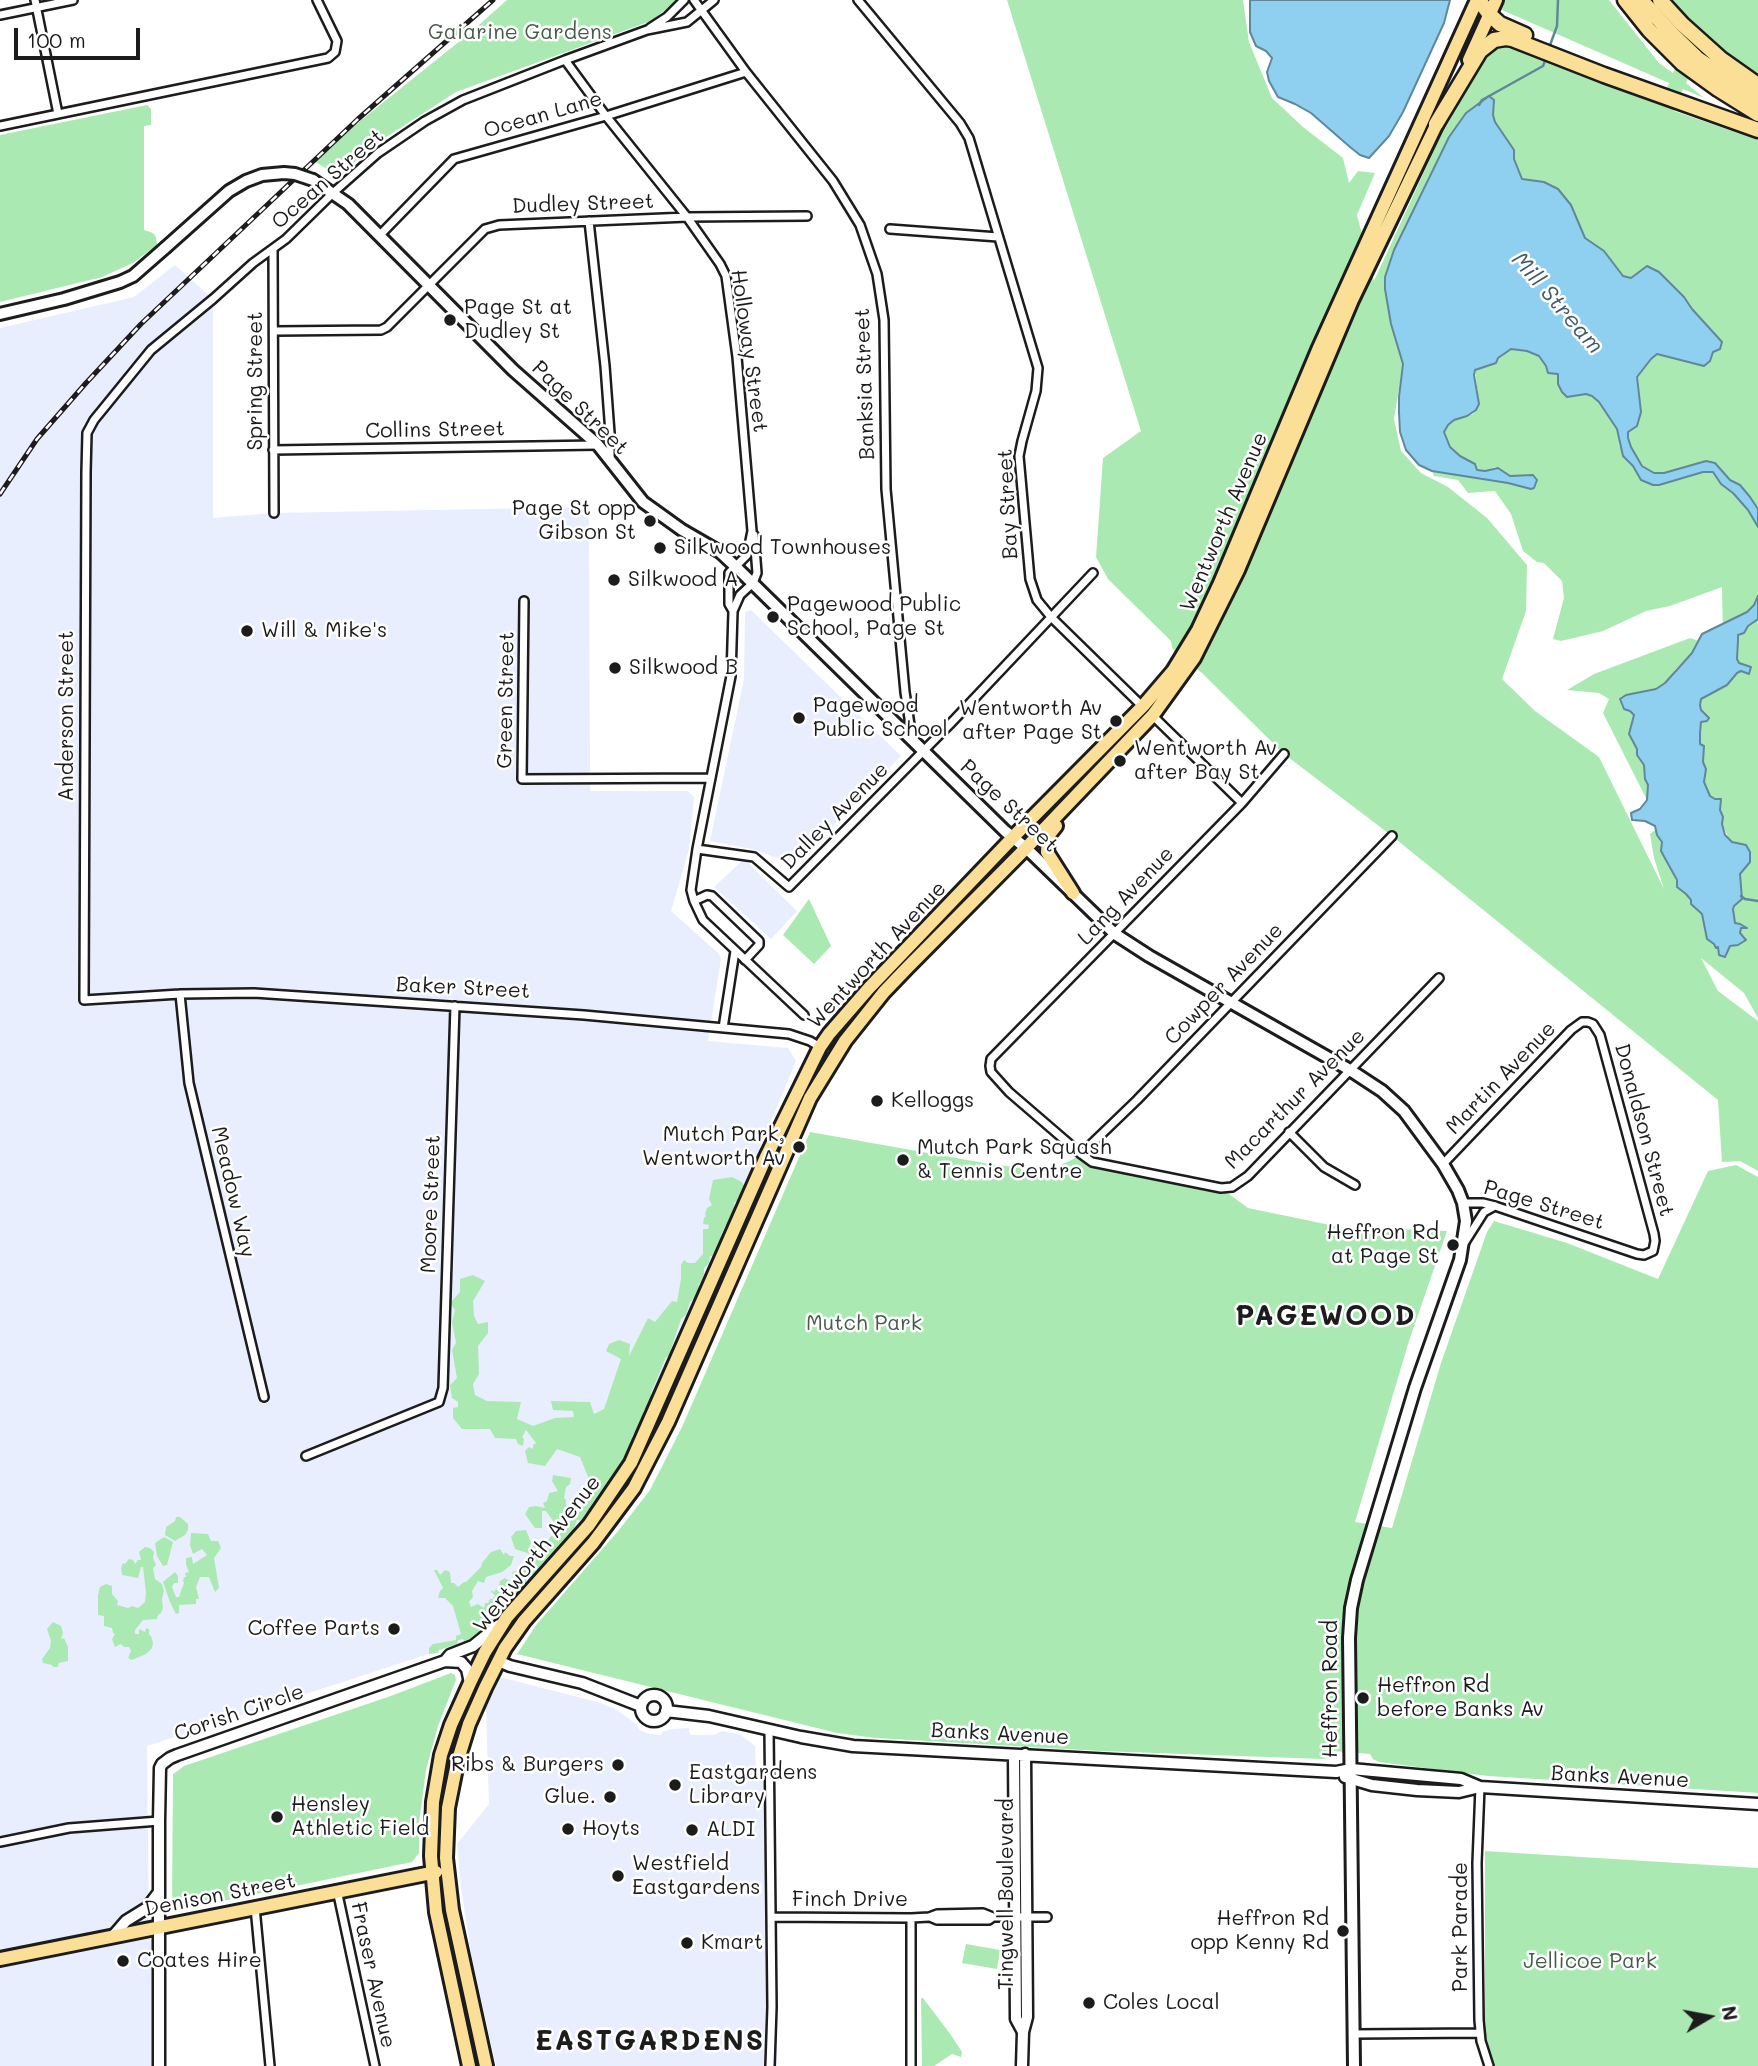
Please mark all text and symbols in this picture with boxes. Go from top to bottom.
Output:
scale bar [18,14,144,58]
park label: Gaiarine Gardens [428,20,612,46]
text: 100 m [27,26,86,53]
street label: Ocean Lane [481,86,605,144]
street label: Ocean Street [267,123,389,235]
street label: Dudley Street [512,189,654,219]
water label: Mill Stream [1505,246,1609,360]
street label: Holloway Street [725,268,773,434]
place label: Page St at Dudley St [464,295,572,345]
street label: Banksia Street [850,308,880,460]
street label: Spring Street [243,311,269,451]
marker: Page St at Dudley St [442,312,458,328]
street label: Page Street [526,356,634,460]
street label: Collins Street [365,416,505,444]
street label: Wentworth Avenue [1175,429,1273,615]
street label: Bay Street [993,448,1023,560]
place label: Page St opp Gibson St [512,496,636,546]
marker: Page St opp Gibson St [642,513,658,529]
place label: Silkwood Townhouses [674,535,891,561]
marker: Silkwood Townhouses [652,540,668,556]
place label: Silkwood A [628,567,738,593]
marker: Silkwood A [606,572,622,588]
place label: Pagewood Public School, Page St [787,592,961,642]
marker: Pagewood Public School, Page St [765,609,781,625]
place label: Will & Mike's [261,618,387,644]
marker: Will & Mike's [239,623,255,639]
street label: Anderson Street [54,631,80,801]
street label: Green Street [492,631,520,769]
place label: Silkwood B [629,655,738,681]
marker: Silkwood B [607,660,623,676]
place label: Pagewood Public School [813,693,948,743]
place label: Wentworth Av after Page St [959,696,1102,746]
marker: Pagewood Public School [791,710,807,726]
marker: Wentworth Av after Page St [1108,713,1124,729]
place label: Wentworth Av after Bay St [1134,736,1277,786]
marker: Wentworth Av after Bay St [1112,753,1128,769]
street label: Page Street [955,754,1063,858]
street label: Dalley Avenue [776,757,894,875]
street label: Lang Avenue [1073,841,1179,951]
street label: Wentworth Avenue [802,876,952,1034]
street label: Cowper Avenue [1159,918,1289,1050]
street label: Baker Street [395,972,531,1004]
street label: Martin Avenue [1441,1016,1561,1140]
street label: Macarthur Avenue [1220,1024,1370,1174]
street label: Donaldson Street [1609,1041,1679,1219]
place label: Kelloggs [891,1088,974,1114]
marker: Kelloggs [869,1093,885,1109]
place label: Mutch Park, Wentworth Av [642,1122,785,1172]
street label: Meadow Way [206,1124,260,1260]
street label: Moore Street [416,1134,446,1274]
place label: Mutch Park Squash & Tennis Centre [917,1135,1112,1185]
marker: Mutch Park, Wentworth Av [791,1139,807,1155]
marker: Mutch Park Squash & Tennis Centre [895,1152,911,1168]
street label: Page Street [1481,1175,1607,1235]
place label: Heffron Rd at Page St [1327,1220,1439,1270]
marker: Heffron Rd at Page St [1445,1237,1461,1253]
district label: PAGEWOOD [1236,1299,1416,1333]
park label: Mutch Park [806,1311,922,1337]
street label: Wentworth Avenue [468,1471,606,1637]
place label: Coffee Parts [248,1616,380,1642]
street label: Heffron Road [1318,1620,1344,1758]
marker: Coffee Parts [386,1621,402,1637]
place label: Heffron Rd before Banks Av [1377,1673,1544,1723]
street label: Corish Circle [171,1679,307,1747]
marker: Heffron Rd before Banks Av [1355,1690,1371,1706]
street label: Banks Avenue [930,1718,1070,1750]
place label: Ribs & Burgers [451,1752,604,1778]
marker: Ribs & Burgers [610,1757,626,1773]
place label: Eastgardens Library [689,1760,818,1810]
street label: Banks Avenue [1550,1761,1690,1793]
marker: Eastgardens Library [667,1777,683,1793]
place label: Glue. [544,1784,596,1810]
marker: Glue. [602,1789,618,1805]
place label: Hensley Athletic Field [291,1792,429,1842]
street label: Tingwell Boulevard [994,1798,1020,1990]
marker: Hensley Athletic Field [269,1809,285,1825]
place label: Hoyts [582,1816,640,1842]
place label: ALDI [706,1817,755,1843]
marker: Hoyts [560,1821,576,1837]
marker: ALDI [684,1822,700,1838]
place label: Westfield Eastgardens [632,1851,761,1901]
street label: Park Parade [1448,1862,1474,1992]
street label: Denison Street [142,1868,298,1922]
marker: Westfield Eastgardens [610,1868,626,1884]
street label: Finch Drive [792,1887,908,1913]
street label: Fraser Avenue [345,1900,401,2050]
place label: Heffron Rd opp Kenny Rd [1190,1906,1329,1956]
marker: Heffron Rd opp Kenny Rd [1335,1923,1351,1939]
place label: Kmart [701,1930,763,1956]
marker: Kmart [679,1935,695,1951]
place label: Coates Hire [137,1948,262,1974]
park label: Jellicoe Park [1523,1949,1657,1975]
marker: Coates Hire [115,1953,131,1969]
north arrow [1674,1982,1744,2052]
place label: Coles Local [1103,1990,1220,2016]
marker: Coles Local [1081,1995,1097,2011]
text: N [1717,2004,1744,2023]
district label: EASTGARDENS [536,2024,764,2058]

